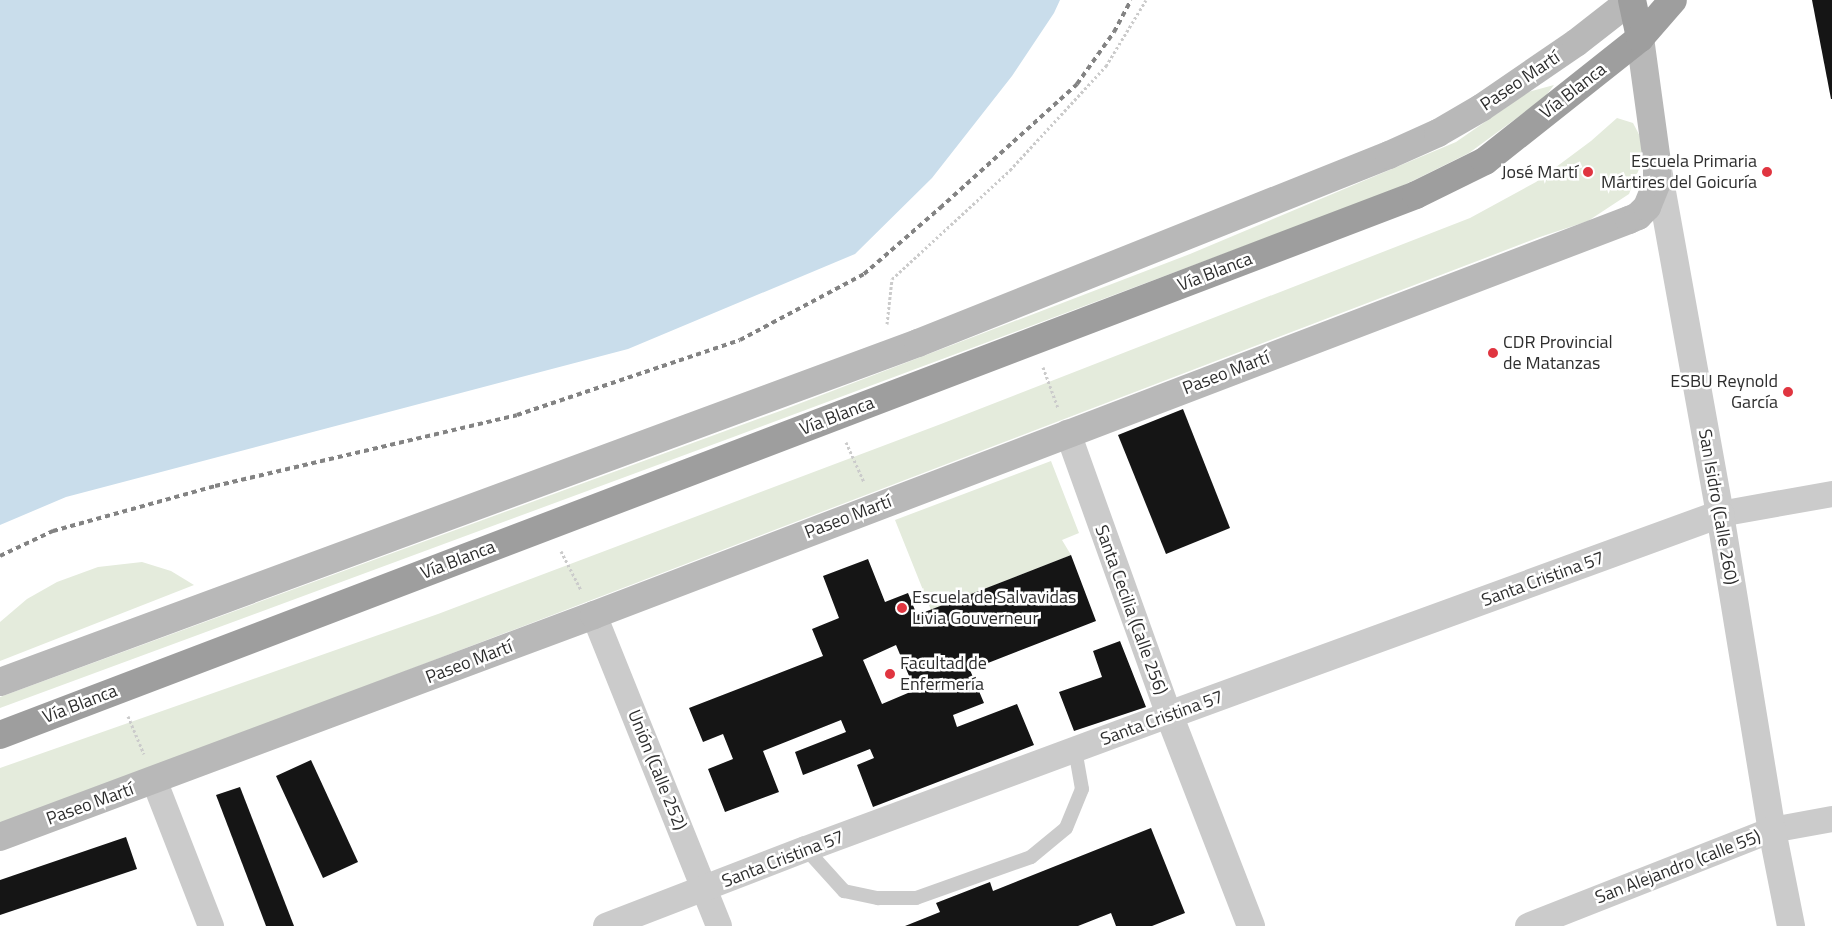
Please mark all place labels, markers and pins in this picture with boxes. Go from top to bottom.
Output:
place label: Escuela Primaria Mártires del Goicuría [1601,151,1757,193]
place label: José Martí [1501,161,1578,183]
marker: José Martí [1582,166,1594,178]
marker: Escuela Primaria Mártires del Goicuría [1761,166,1773,178]
place label: CDR Provincial de Matanzas [1503,332,1613,374]
marker: CDR Provincial de Matanzas [1487,347,1499,359]
place label: ESBU Reynold García [1670,371,1778,414]
marker: ESBU Reynold García [1782,386,1794,398]
place label: Escuela de Salvavidas Livia Gouverneur [912,587,1076,630]
marker: Escuela de Salvavidas Livia Gouverneur [896,602,908,614]
place label: Facultad de Enfermería [900,653,987,696]
marker: Facultad de Enfermería [884,668,896,680]

